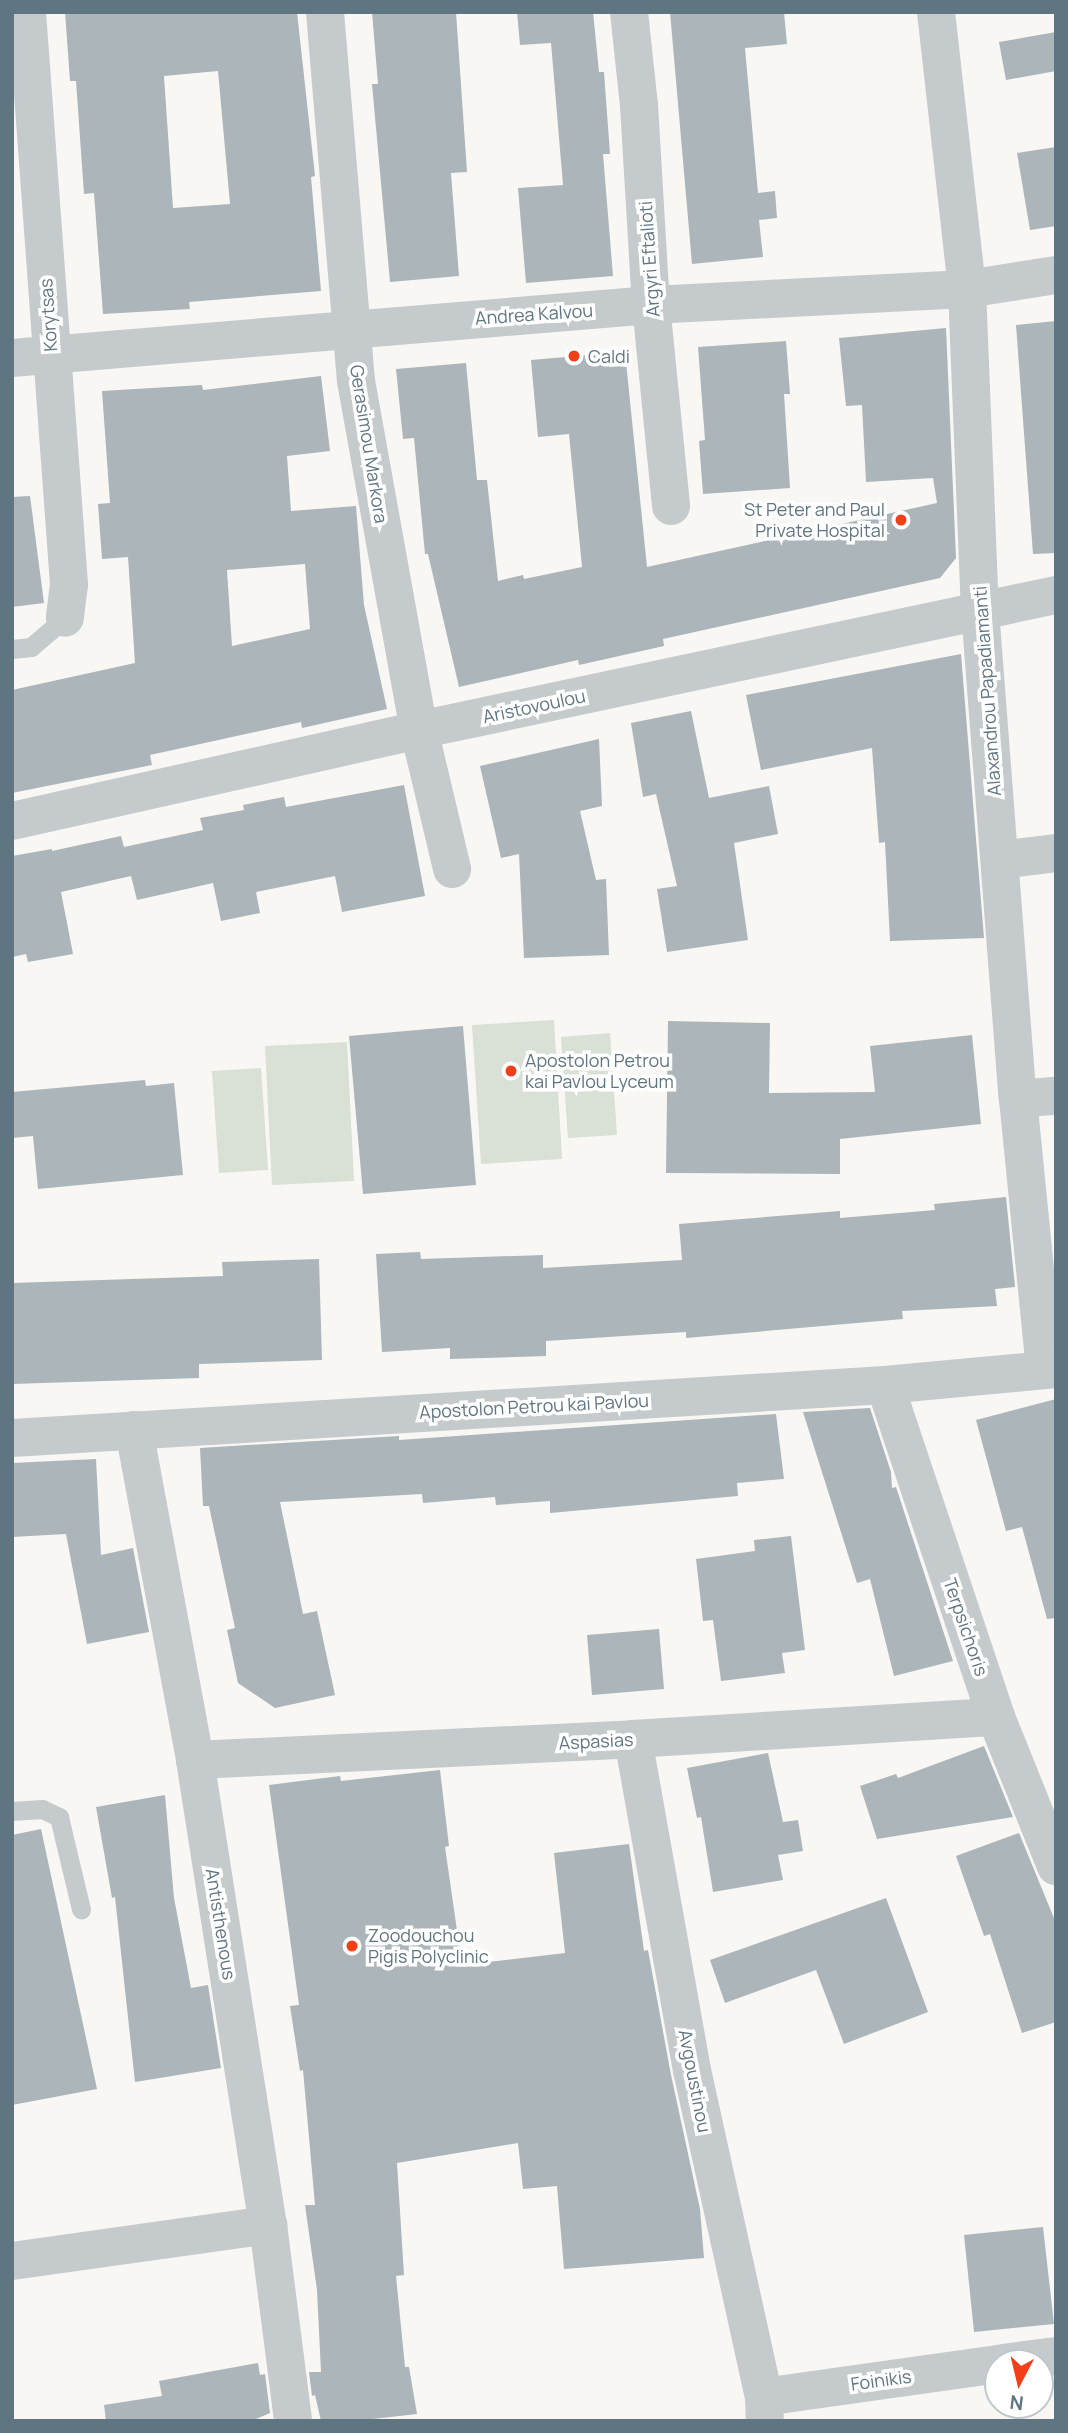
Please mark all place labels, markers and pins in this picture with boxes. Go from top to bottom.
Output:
place label: Caldi [588,345,630,367]
marker: Caldi [566,348,582,364]
place label: St Peter and Paul Private Hospital [744,499,885,542]
marker: St Peter and Paul Private Hospital [891,510,911,530]
place label: Apostolon Petrou kai Pavlou Lyceum [525,1050,674,1092]
marker: Apostolon Petrou kai Pavlou Lyceum [503,1063,519,1079]
place label: Zoodouchou Pigis Polyclinic [368,1925,489,1968]
marker: Zoodouchou Pigis Polyclinic [342,1936,362,1956]

